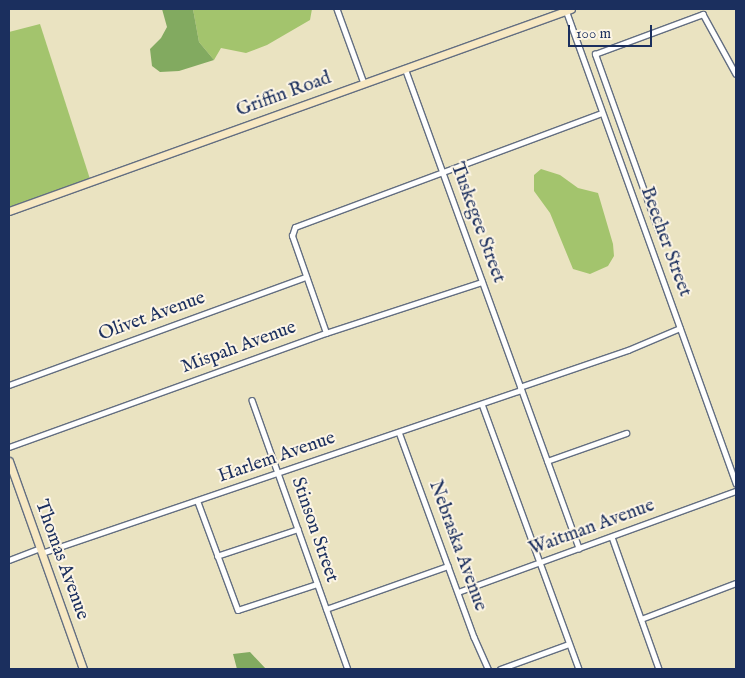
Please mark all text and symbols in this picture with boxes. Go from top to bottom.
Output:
scale bar [570,15,654,47]
text: 100 m [576,24,611,43]
street label: Griffin Road [233,67,335,123]
street label: Tuskegee Street [445,160,509,286]
street label: Beecher Street [635,184,695,300]
street label: Olivet Avenue [96,287,208,347]
street label: Mispah Avenue [179,317,299,379]
street label: Harlem Avenue [216,427,338,489]
street label: Stinson Street [285,474,343,586]
street label: Nebraska Avenue [423,478,491,614]
street label: Waitman Avenue [526,495,658,561]
street label: Thomas Avenue [29,497,93,623]

